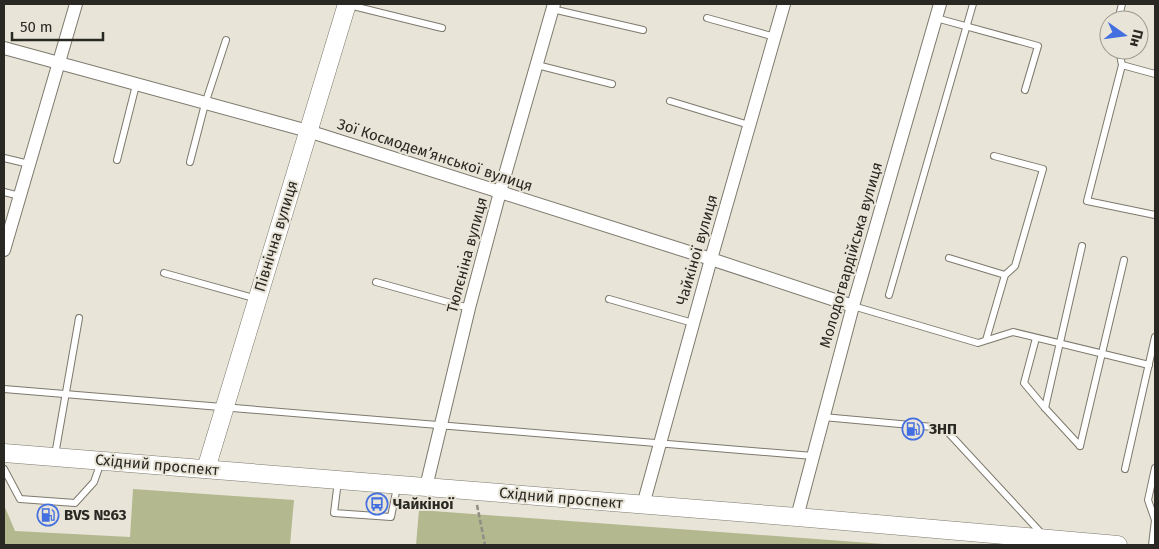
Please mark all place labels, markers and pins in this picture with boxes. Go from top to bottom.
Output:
fuel station icon: ЗНП [901,417,925,441]
place label: ЗНП [928,420,957,438]
bus stop icon: Чайкіної [365,492,389,516]
place label: Чайкіної [393,495,455,513]
fuel station icon: BVS №63 [36,503,60,527]
place label: BVS №63 [64,506,127,524]

